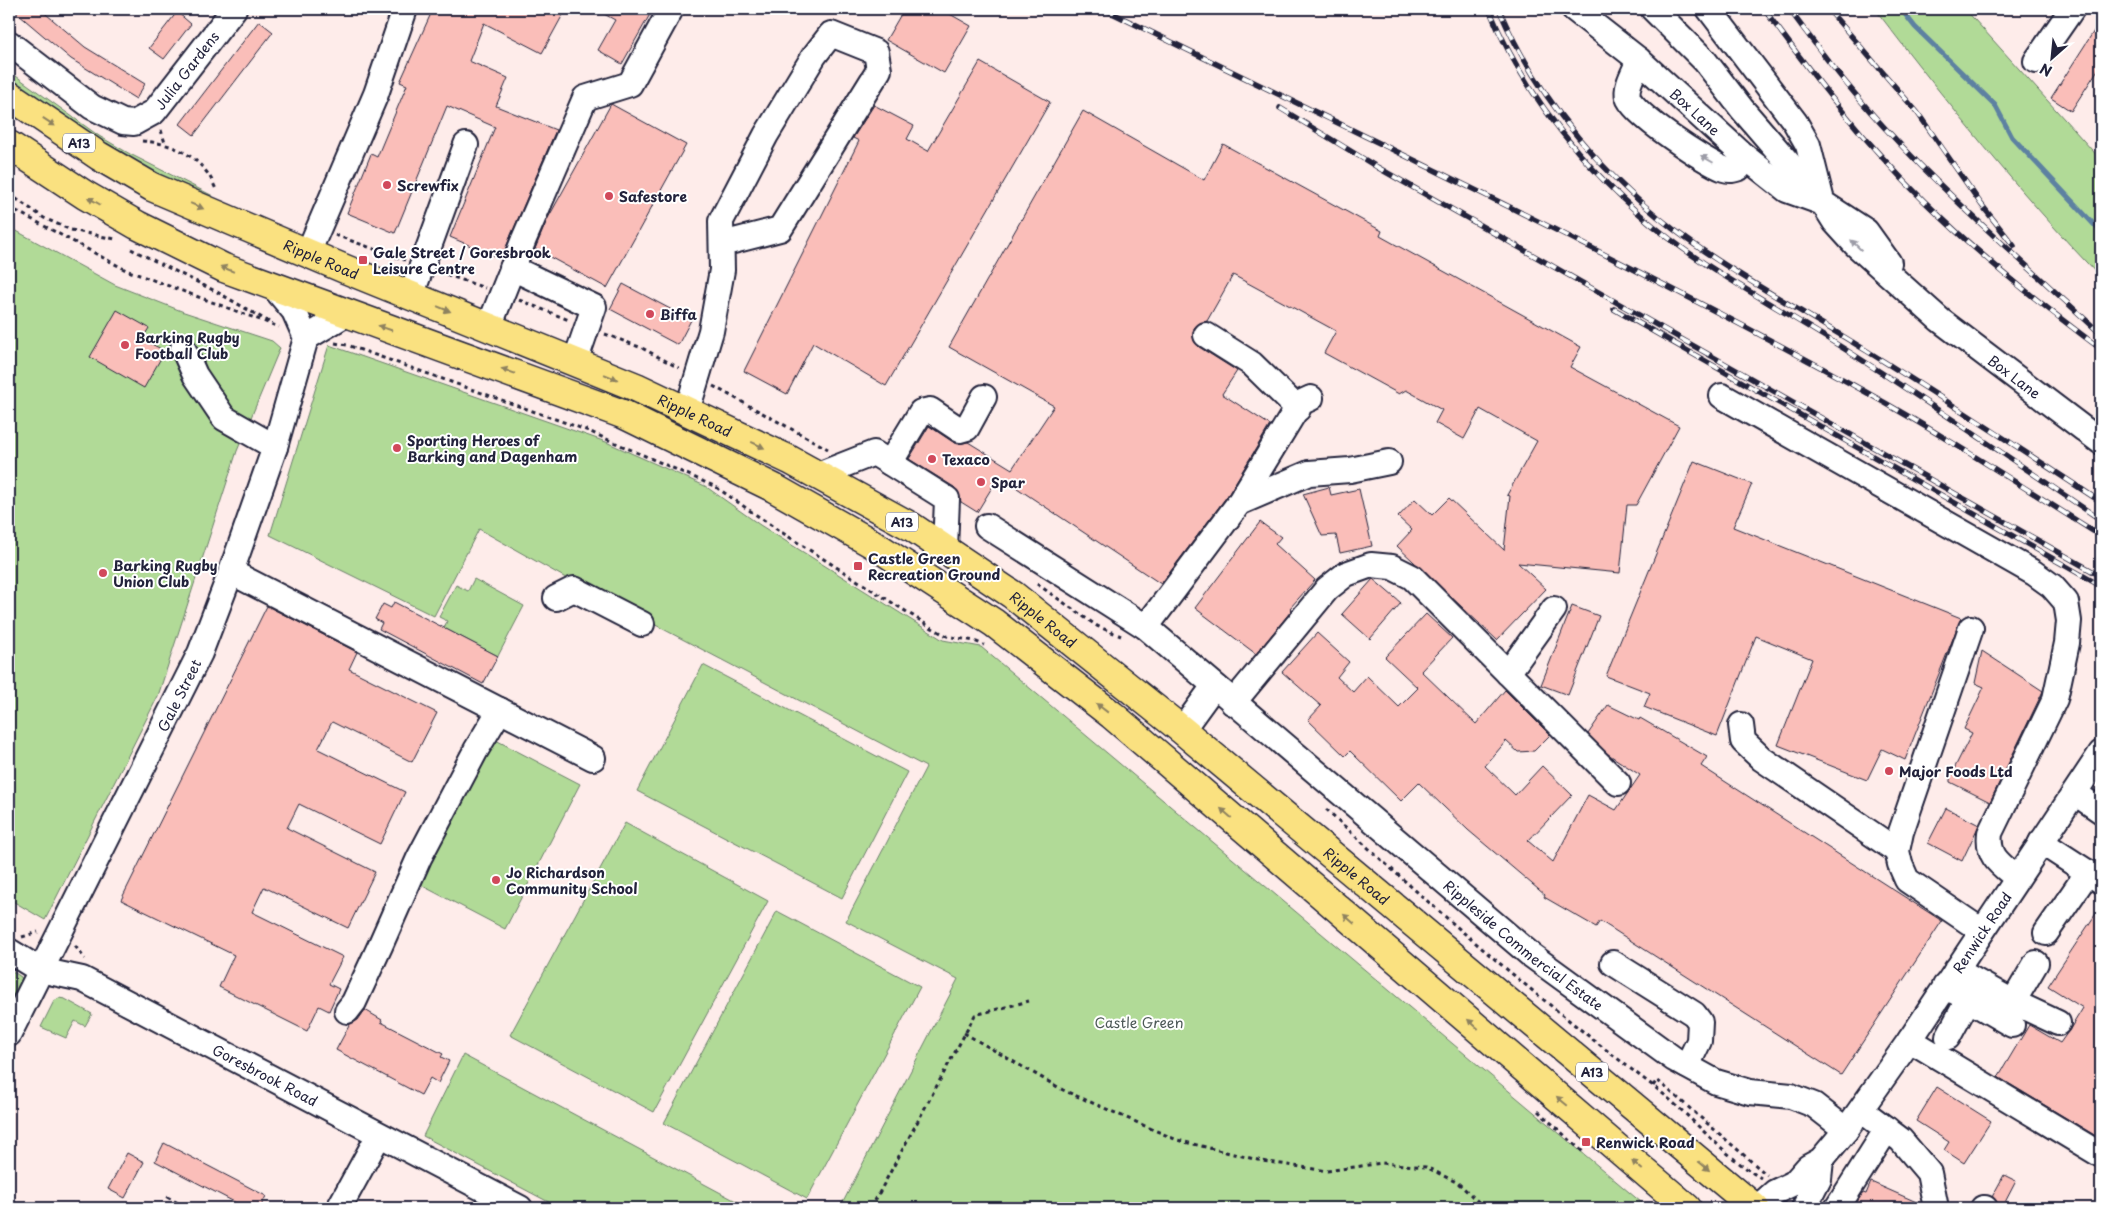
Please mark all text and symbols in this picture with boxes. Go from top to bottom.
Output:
street label: Julia Gardens [149,26,224,114]
north arrow [2028,32,2078,82]
text: N [2036,58,2056,82]
street label: Box Lane [1666,83,1725,140]
one-way arrow [42,117,56,127]
road number: A13 [63,134,95,152]
one-way arrow [1700,155,1713,164]
place label: Screwfix [397,175,459,196]
marker: Screwfix [381,179,393,191]
place label: Safestore [619,186,687,207]
marker: Safestore [603,190,615,202]
one-way arrow [88,197,101,206]
one-way arrow [190,202,205,210]
street label: Ripple Road [280,234,362,284]
one-way arrow [1851,239,1863,251]
place label: Gale Street / Goresbrook Leisure Centre [373,242,551,279]
marker: Gale Street / Goresbrook Leisure Centre [357,254,369,266]
one-way arrow [220,264,234,272]
place label: Biffa [660,304,697,325]
one-way arrow [437,305,452,313]
marker: Biffa [644,308,656,320]
one-way arrow [377,324,392,332]
place label: Barking Rugby Football Club [135,327,240,364]
marker: Barking Rugby Football Club [119,339,131,351]
street label: Box Lane [1984,350,2046,404]
one-way arrow [500,367,515,374]
one-way arrow [604,373,618,381]
street label: Ripple Road [654,388,736,442]
place label: Sporting Heroes of Barking and Dagenham [407,430,577,467]
one-way arrow [751,441,765,449]
marker: Sporting Heroes of Barking and Dagenham [391,442,403,454]
place label: Texaco [942,449,990,470]
marker: Texaco [926,453,938,465]
place label: Spar [991,472,1026,493]
marker: Spar [975,476,987,488]
road number: A13 [886,512,918,532]
place label: Castle Green Recreation Ground [868,548,1000,585]
place label: Barking Rugby Union Club [113,555,218,592]
marker: Castle Green Recreation Ground [852,560,864,572]
marker: Barking Rugby Union Club [97,567,109,579]
street label: Ripple Road [1005,586,1081,652]
street label: Gale Street [152,655,206,735]
one-way arrow [1096,702,1109,713]
place label: Major Foods Ltd [1899,761,2012,782]
marker: Major Foods Ltd [1883,765,1895,777]
one-way arrow [1220,808,1232,819]
street label: Ripple Road [1319,842,1394,910]
place label: Jo Richardson Community School [506,862,637,899]
marker: Jo Richardson Community School [490,874,502,886]
street label: Rippleside Commercial Estate [1439,875,1608,1015]
street label: Renwick Road [1947,887,2016,977]
one-way arrow [1343,913,1356,924]
park label: Castle Green [1095,1012,1183,1033]
one-way arrow [1466,1019,1479,1030]
street label: Goresbrook Road [209,1039,322,1111]
road number: A13 [1576,1062,1608,1082]
one-way arrow [1557,1095,1569,1107]
place label: Renwick Road [1596,1132,1695,1153]
marker: Renwick Road [1580,1136,1592,1148]
one-way arrow [1631,1159,1643,1171]
one-way arrow [1698,1160,1710,1171]

